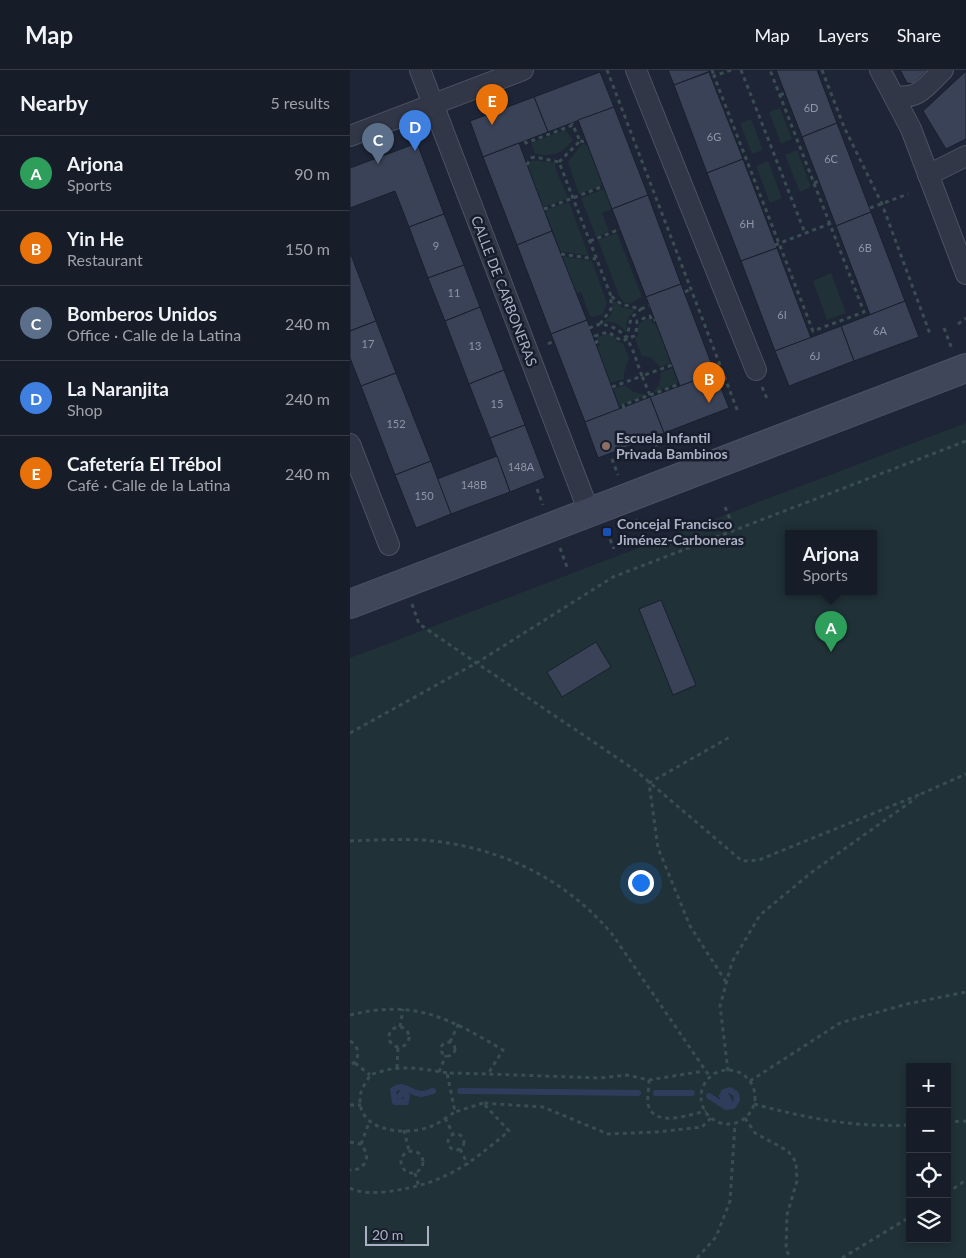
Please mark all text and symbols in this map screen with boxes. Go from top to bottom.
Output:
text: Map [25,20,73,49]
text: Map [754,24,790,46]
text: Layers [818,24,869,46]
text: Share [897,24,941,46]
pin: E [476,84,508,125]
text: Nearby [20,90,88,115]
text: 5 results [270,93,330,112]
house number: 6D [804,101,818,114]
pin: D [399,110,431,151]
pin: C [362,123,394,164]
house number: 6G [707,130,721,143]
text: Arjona [67,152,123,175]
house number: 6C [824,152,839,165]
text: A [30,164,42,183]
text: 90 m [294,164,330,183]
text: Sports [67,175,112,194]
street label: CALLE DE CARBONERAS [468,213,541,368]
house number: 6H [740,217,754,230]
text: Yin He [67,227,124,250]
text: B [31,239,41,258]
text: 150 m [285,239,330,258]
house number: 9 [433,239,439,252]
house number: 6B [858,241,872,254]
text: Restaurant [67,250,143,269]
house number: 11 [448,286,460,299]
text: Bomberos Unidos [67,302,217,325]
house number: 6I [777,308,787,321]
text: C [31,314,41,333]
text: 240 m [285,314,330,333]
house number: 6A [873,324,887,337]
text: Office · Calle de la Latina [67,325,241,344]
house number: 17 [362,337,374,350]
house number: 13 [469,339,481,352]
house number: 6J [809,349,821,362]
pin: B [693,362,725,403]
text: La Naranjita [67,377,169,400]
text: D [30,389,42,408]
text: 240 m [285,389,330,408]
house number: 15 [491,397,503,410]
text: Shop [67,400,103,419]
house number: 152 [386,417,406,430]
place label: Escuela Infantil Privada Bambinos [616,429,728,462]
marker: Escuela Infantil Privada Bambinos [600,440,612,452]
text: Cafetería El Trébol [67,452,221,475]
house number: 148A [508,460,535,473]
text: E [31,464,41,483]
text: 240 m [285,464,330,483]
text: Café · Calle de la Latina [67,475,231,494]
house number: 148B [461,478,487,491]
house number: 150 [414,489,434,502]
place label: Concejal Francisco Jiménez-Carboneras [617,515,744,548]
marker: Concejal Francisco Jiménez-Carboneras [601,526,613,538]
popup [785,530,877,595]
text: Arjona [803,542,859,565]
text: Sports [803,565,848,584]
pin: A [815,611,847,652]
your location [628,870,654,896]
map controls [906,1063,951,1243]
button: + [906,1063,951,1108]
button: − [906,1108,951,1153]
button: locate [906,1153,951,1198]
button: layers [906,1198,951,1243]
scale bar [365,1223,429,1246]
text: 20 m [372,1226,403,1243]

